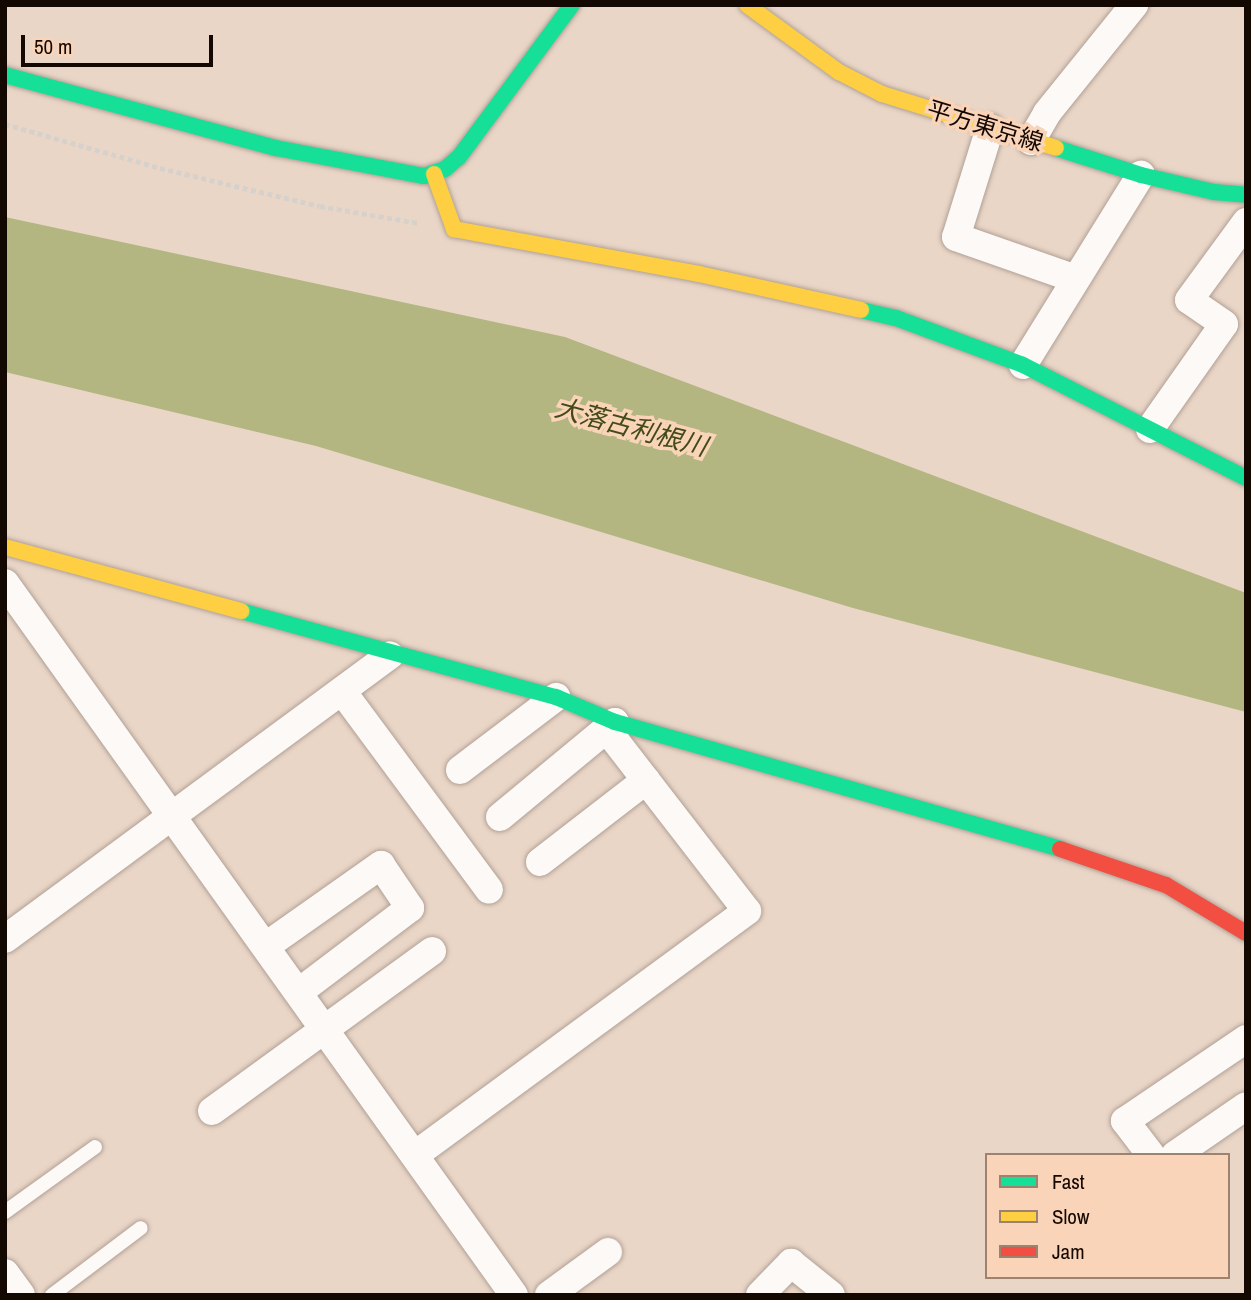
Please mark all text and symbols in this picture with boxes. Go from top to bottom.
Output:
scale bar [24,21,217,65]
text: 50 m [34,32,72,61]
street label: 平方東京線 [923,95,1047,157]
water label: 大落古利根川 [552,392,710,462]
legend [985,1153,1230,1279]
text: Fast [1052,1167,1085,1196]
text: Slow [1052,1202,1089,1231]
text: Jam [1052,1237,1085,1266]

